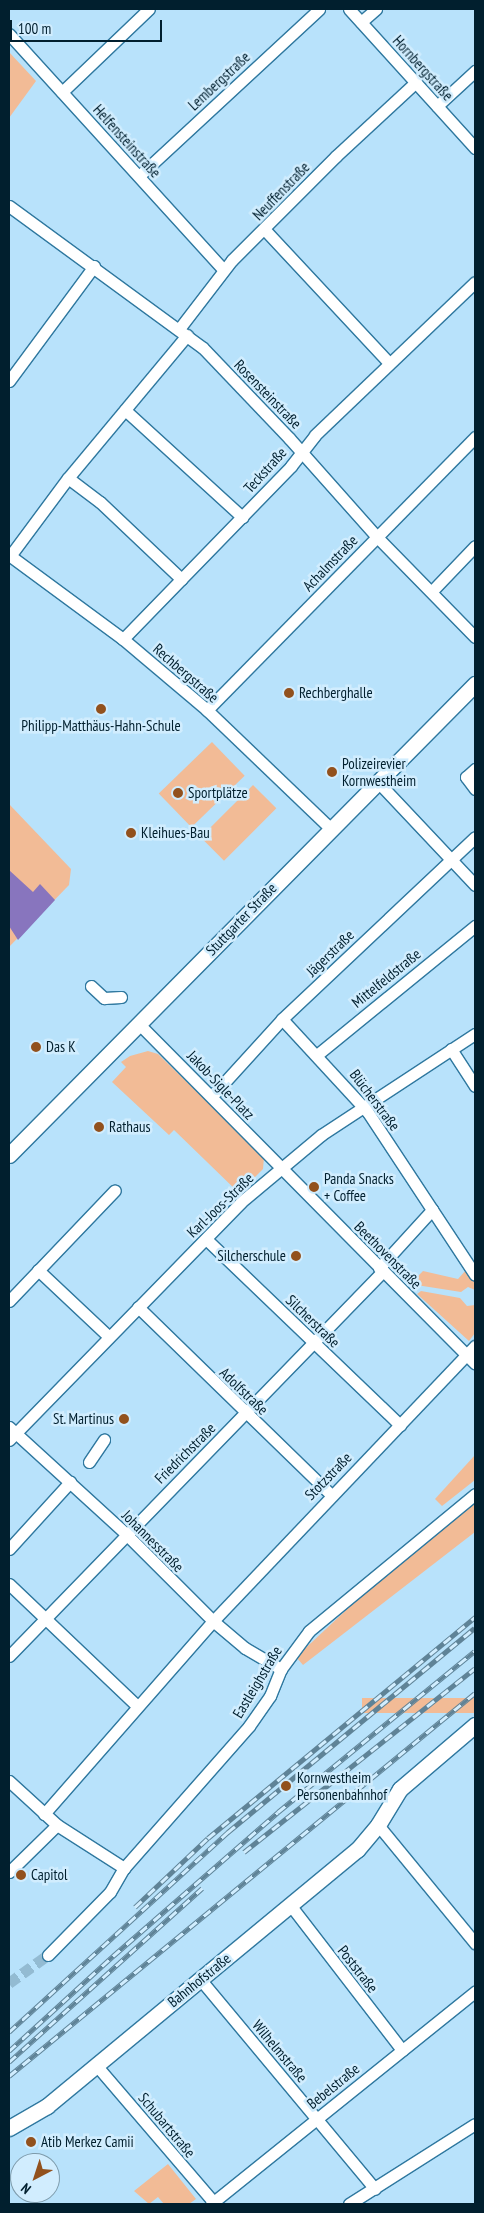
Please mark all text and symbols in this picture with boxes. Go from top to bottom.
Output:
scale bar [12,10,165,42]
text: 100 m [18,19,51,38]
street label: Hornbergstraße [389,32,457,104]
street label: Lembergstraße [184,48,254,114]
street label: Helfensteinstraße [89,101,165,181]
street label: Neuffenstraße [249,158,313,224]
street label: Rosensteinstraße [231,356,305,432]
street label: Teckstraße [240,443,290,497]
street label: Achalmstraße [299,531,361,595]
street label: Rechbergstraße [150,640,222,706]
place label: Rechberghalle [299,684,373,702]
marker: Rechberghalle [283,687,295,699]
marker: Philipp-Matthäus-Hahn-Schule [95,703,107,715]
place label: Philipp-Matthäus-Hahn-Schule [21,717,181,735]
place label: Polizeirevier Kornwestheim [342,754,416,789]
marker: Polizeirevier Kornwestheim [326,766,338,778]
place label: Sportplätze [188,784,248,802]
marker: Sportplätze [172,787,184,799]
place label: Kleihues-Bau [141,824,210,842]
marker: Kleihues-Bau [125,827,137,839]
street label: Stuttgarter Straße [202,879,280,959]
street label: Jägerstraße [302,926,358,980]
street label: Mittelfeldstraße [348,945,424,1011]
place label: Das K [46,1038,76,1056]
marker: Das K [30,1041,42,1053]
street label: Jakob-Sigle-Platz [184,1047,258,1123]
street label: Blücherstraße [346,1066,404,1134]
place label: Rathaus [109,1118,151,1136]
marker: Rathaus [93,1121,105,1133]
street label: Karl-Joos-Straße [183,1169,257,1241]
place label: Panda Snacks + Coffee [324,1169,394,1204]
marker: Panda Snacks + Coffee [308,1181,320,1193]
street label: Beethovenstraße [351,1218,425,1292]
place label: Silcherschule [217,1247,286,1265]
marker: Silcherschule [290,1250,302,1262]
street label: Silcherstraße [282,1291,344,1351]
street label: Adolfstraße [216,1364,272,1418]
place label: St. Martinus [52,1410,114,1428]
marker: St. Martinus [118,1413,130,1425]
street label: Friedrichstraße [151,1419,219,1487]
street label: Stotzstraße [301,1448,355,1504]
street label: Johannesstraße [118,1506,188,1576]
street label: Eastleighstraße [229,1643,285,1721]
place label: Kornwestheim Personenbahnhof [297,1768,387,1803]
marker: Kornwestheim Personenbahnhof [279,1779,293,1793]
place label: Capitol [31,1866,67,1884]
marker: Capitol [15,1869,27,1881]
street label: Poststraße [334,1942,382,1996]
street label: Bahnhofstraße [164,1949,234,2011]
street label: Wilhelmstraße [249,2016,311,2086]
street label: Bebelstraße [303,2059,363,2113]
street label: Schubartstraße [135,2089,199,2161]
place label: Atib Merkez Camii [41,2133,134,2151]
marker: Atib Merkez Camii [25,2136,37,2148]
north arrow [10,2153,60,2203]
text: N [17,2179,35,2198]

